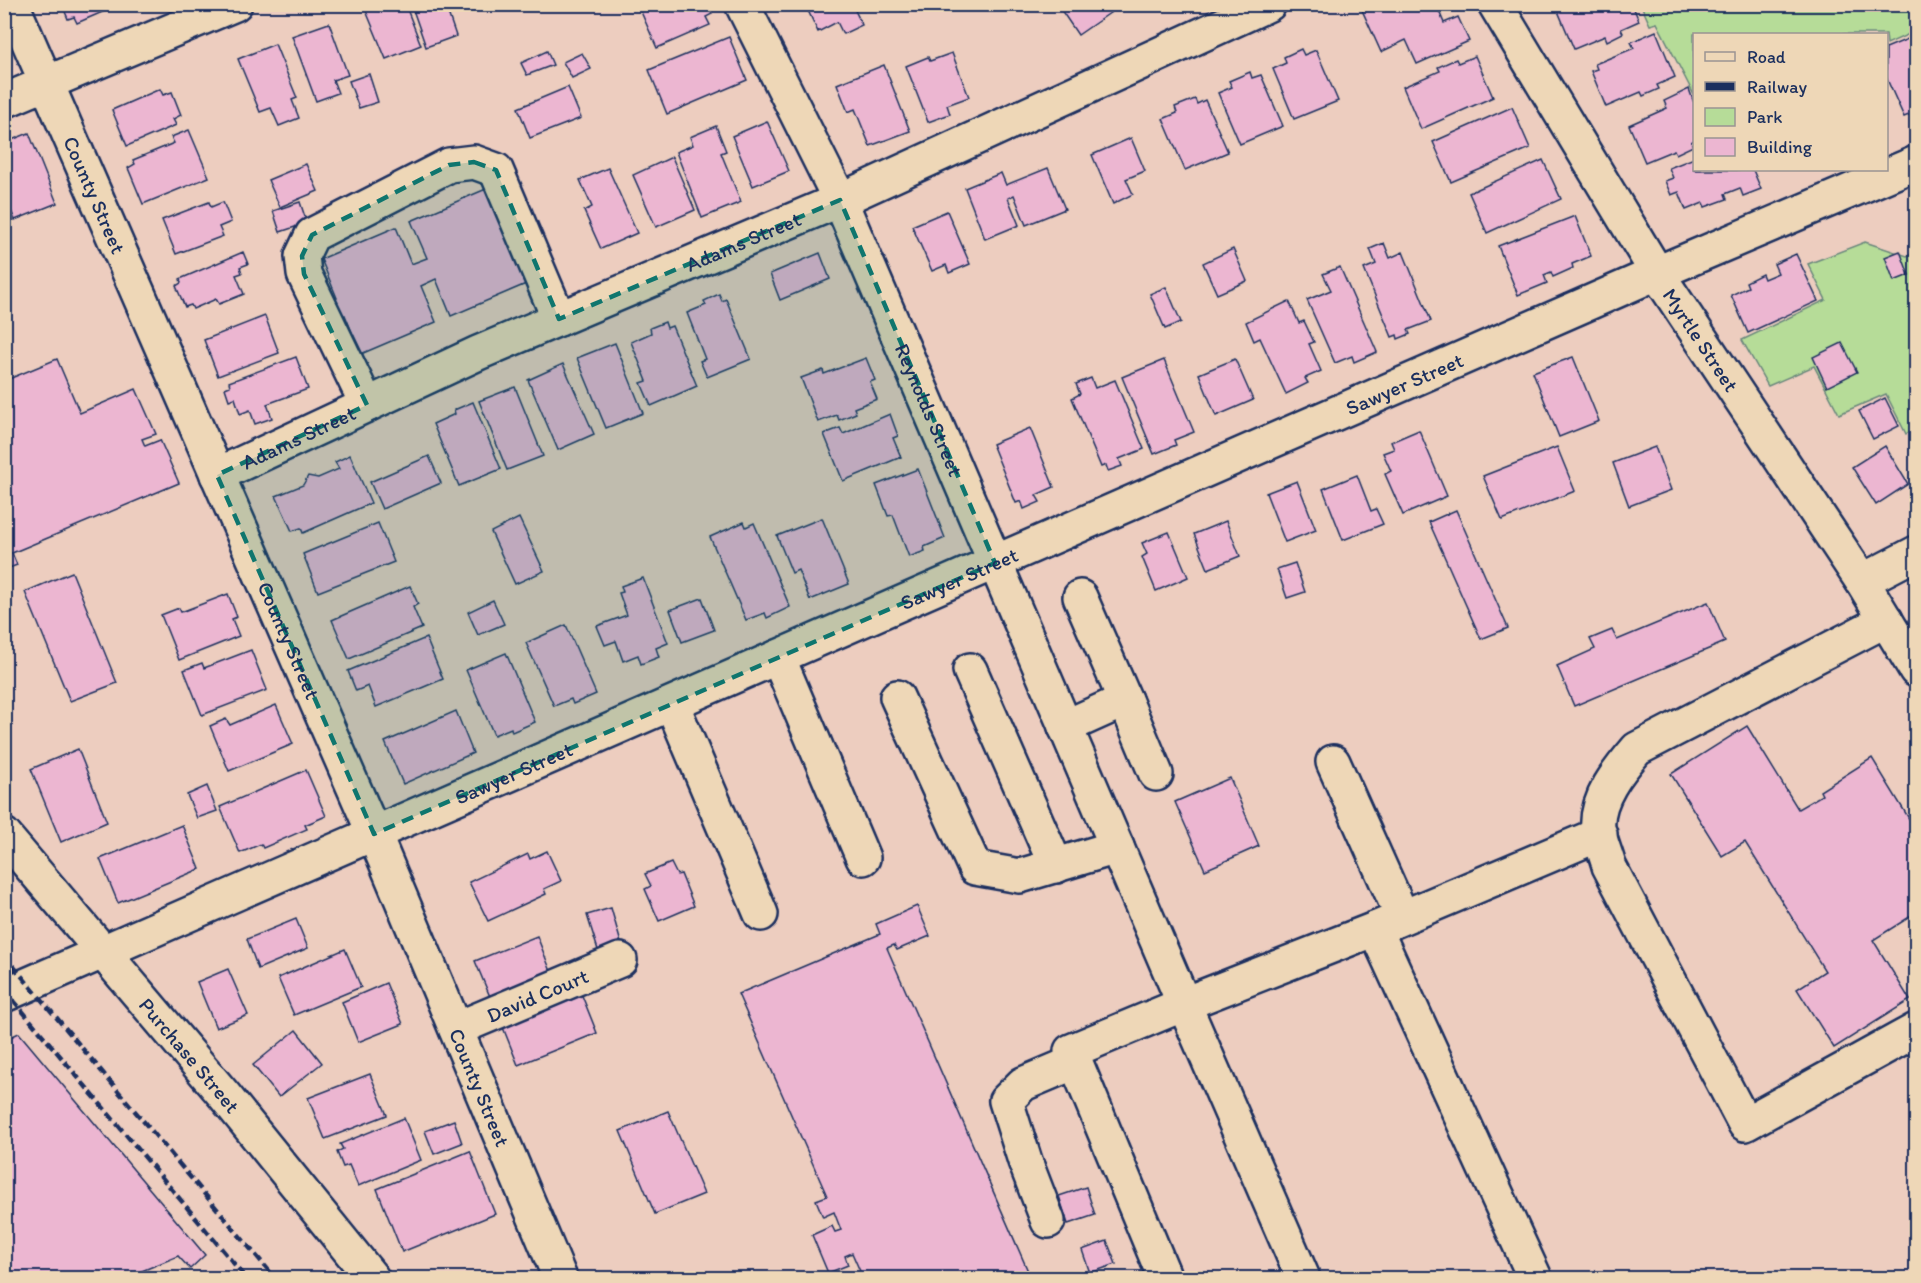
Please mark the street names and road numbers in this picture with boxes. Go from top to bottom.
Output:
street label: County Street [59,132,132,257]
street label: Adams Street [682,205,805,276]
street label: Myrtle Street [1658,283,1745,396]
street label: Reynolds Street [890,339,969,480]
street label: Sawyer Street [1342,347,1467,420]
street label: Adams Street [238,400,359,474]
street label: Sawyer Street [896,541,1022,615]
street label: County Street [253,578,326,703]
street label: Sawyer Street [451,736,576,809]
street label: David Court [483,962,592,1027]
street label: Purchase Street [134,992,246,1118]
street label: County Street [444,1024,516,1150]

